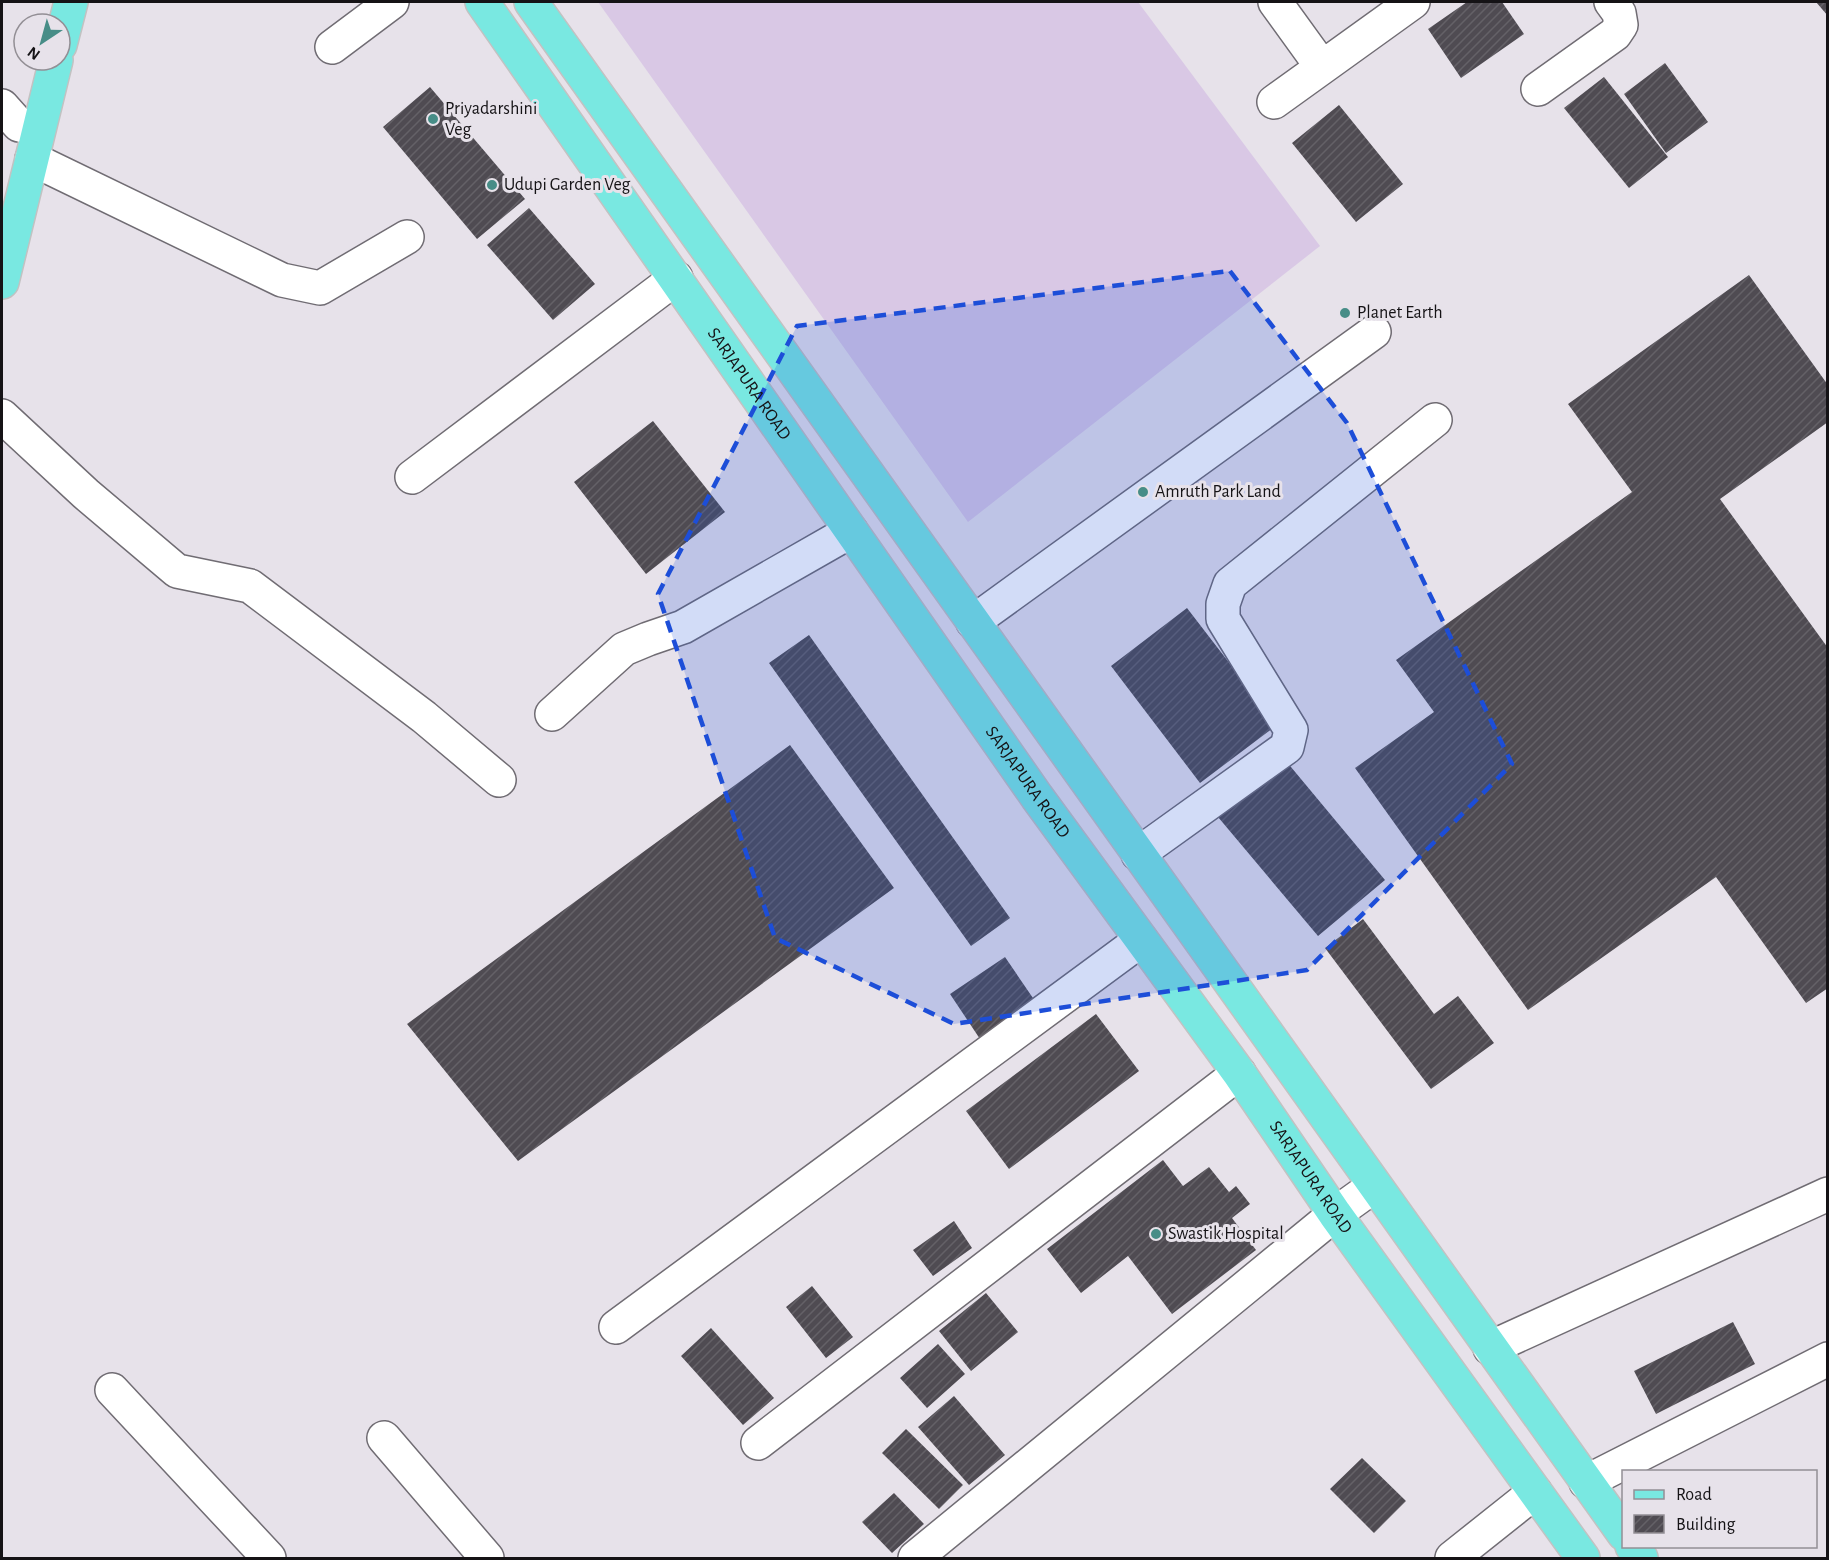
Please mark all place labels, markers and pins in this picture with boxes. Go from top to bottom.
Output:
place label: Priyadarshini Veg [445,100,537,139]
marker: Priyadarshini Veg [426,112,440,126]
place label: Udupi Garden Veg [504,176,631,194]
marker: Udupi Garden Veg [485,178,499,192]
place label: Planet Earth [1357,304,1443,322]
marker: Planet Earth [1338,306,1352,320]
place label: Amruth Park Land [1155,483,1281,501]
marker: Amruth Park Land [1136,485,1150,499]
place label: Swastik Hospital [1168,1225,1284,1243]
marker: Swastik Hospital [1149,1227,1163,1241]

